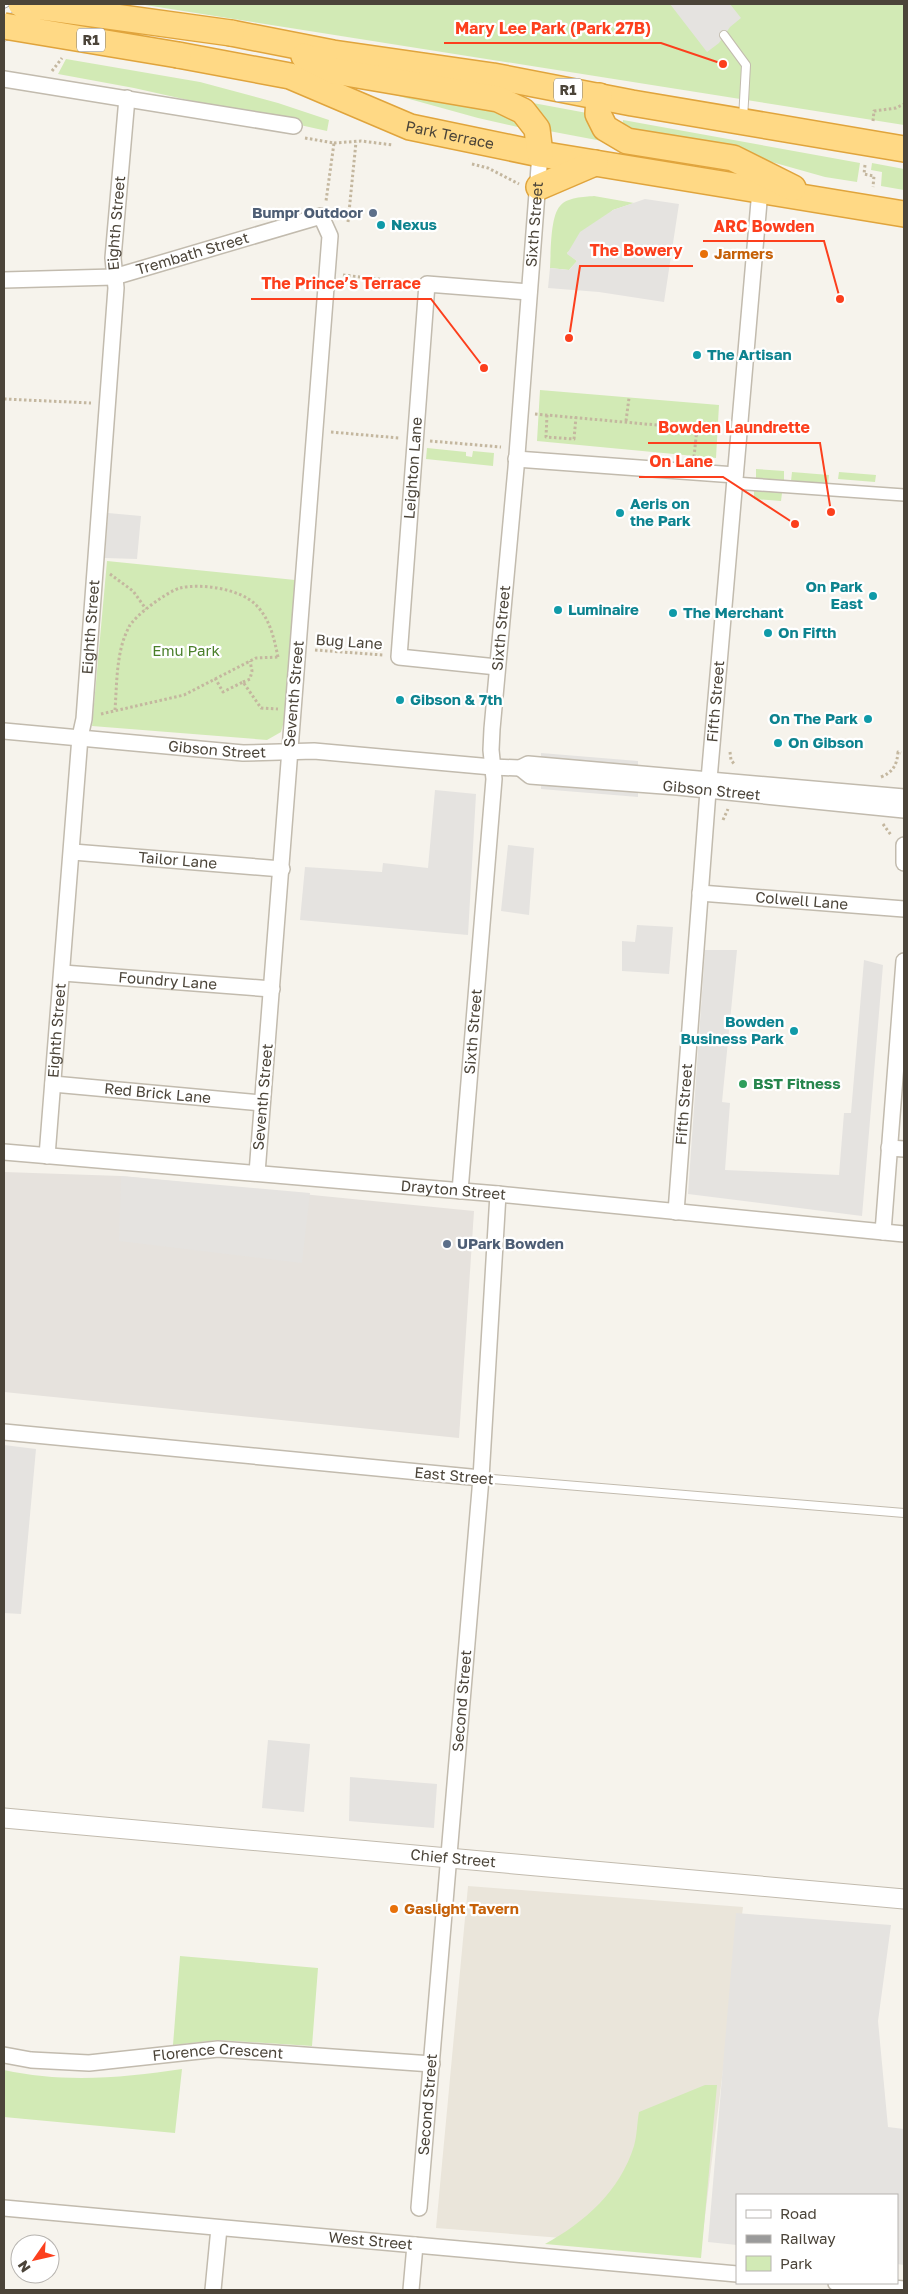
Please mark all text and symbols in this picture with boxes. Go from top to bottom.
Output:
callout: Mary Lee Park (Park 27B) [444,12,661,43]
text: Mary Lee Park (Park 27B) [455,18,651,38]
road number: R1 [77,28,105,52]
road number: R1 [554,78,582,102]
street label: Park Terrace [404,116,496,152]
street label: Eighth Street [103,175,128,271]
street label: Sixth Street [521,181,546,268]
place label: Bumpr Outdoor [252,203,363,221]
marker: Bumpr Outdoor [367,207,379,219]
callout: ARC Bowden [703,210,824,241]
place label: Nexus [391,215,437,233]
text: ARC Bowden [714,216,814,236]
marker: Nexus [375,219,387,231]
street label: Trembath Street [134,228,251,278]
callout: The Bowery [580,235,693,266]
text: The Bowery [589,240,683,260]
place label: Jarmers [714,244,773,262]
marker: Jarmers [698,248,710,260]
callout: The Prince’s Terrace [251,268,431,299]
text: The Prince’s Terrace [261,273,421,293]
place label: The Artisan [707,345,792,363]
marker: The Artisan [691,349,703,361]
callout: Bowden Laundrette [648,412,820,443]
street label: Leighton Lane [399,416,425,520]
text: Bowden Laundrette [658,417,810,437]
callout: On Lane [639,446,723,477]
text: On Lane [649,451,713,471]
place label: Aeris on the Park [630,494,691,529]
marker: Aeris on the Park [614,507,626,519]
place label: On Park East [806,577,863,612]
street label: Eighth Street [77,579,102,675]
street label: Sixth Street [487,584,513,671]
marker: On Park East [867,590,879,602]
place label: Luminaire [568,600,639,618]
place label: The Merchant [683,603,784,621]
marker: Luminaire [552,604,564,616]
marker: The Merchant [667,607,679,619]
place label: On Fifth [778,623,836,641]
marker: On Fifth [762,627,774,639]
street label: Bug Lane [315,630,384,652]
street label: Seventh Street [279,640,307,748]
park label: Emu Park [152,641,220,659]
street label: Fifth Street [702,660,727,743]
place label: Gibson & 7th [410,690,502,708]
marker: Gibson & 7th [394,694,406,706]
place label: On The Park [769,709,858,727]
marker: On The Park [862,713,874,725]
place label: On Gibson [788,733,863,751]
street label: Gibson Street [167,736,266,761]
marker: On Gibson [772,737,784,749]
street label: Gibson Street [662,776,761,803]
street label: Tailor Lane [138,847,218,872]
street label: Colwell Lane [755,887,849,913]
street label: Foundry Lane [118,967,218,993]
street label: Eighth Street [43,982,69,1078]
street label: Sixth Street [460,988,485,1075]
place label: Bowden Business Park [680,1012,784,1047]
marker: Bowden Business Park [788,1025,800,1037]
street label: Seventh Street [248,1043,276,1151]
street label: Fifth Street [671,1063,695,1146]
place label: BST Fitness [753,1074,841,1092]
marker: BST Fitness [737,1078,749,1090]
street label: Red Brick Lane [103,1079,212,1106]
street label: Drayton Street [400,1176,507,1203]
place label: UPark Bowden [457,1234,564,1252]
marker: UPark Bowden [441,1238,453,1250]
street label: East Street [414,1463,495,1487]
street label: Second Street [448,1649,474,1752]
street label: Chief Street [410,1845,497,1870]
place label: Gaslight Tavern [404,1899,519,1917]
marker: Gaslight Tavern [388,1903,400,1915]
street label: Florence Crescent [151,2039,284,2064]
street label: Second Street [414,2053,440,2156]
legend [736,2194,898,2284]
text: Road [780,2204,817,2222]
street label: West Street [328,2227,414,2253]
text: Railway [780,2229,836,2247]
north arrow [10,2234,60,2284]
text: Park [780,2254,813,2272]
text: N [14,2257,34,2276]

